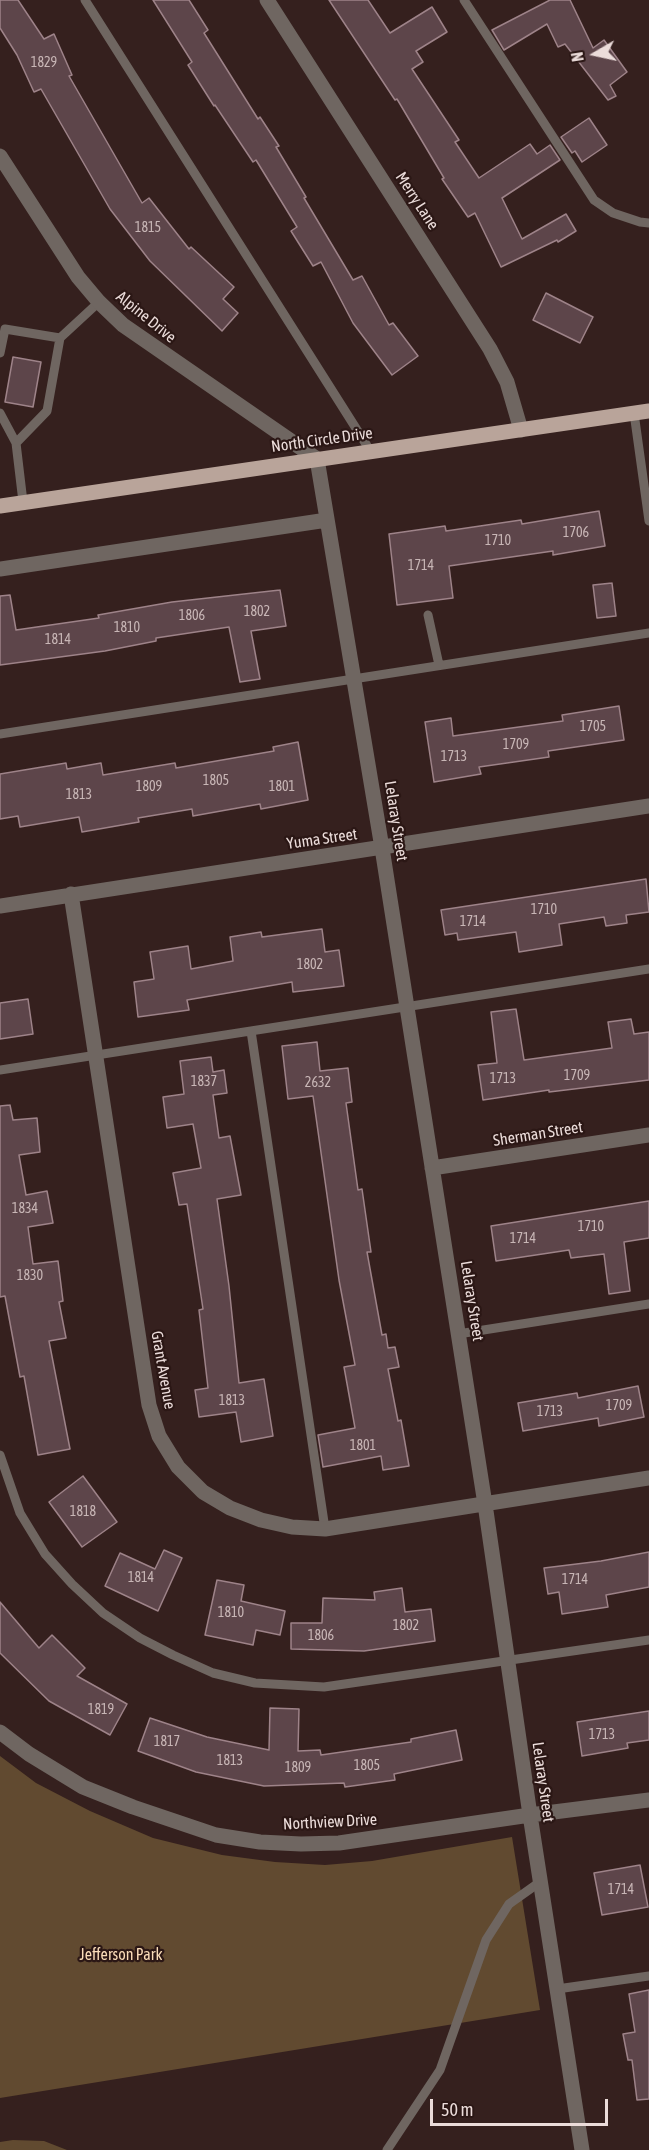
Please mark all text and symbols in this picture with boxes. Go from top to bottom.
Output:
north arrow [565,24,625,84]
text: N [568,51,587,63]
house number: 1829 [31,55,57,71]
street label: Merry Lane [391,169,443,233]
house number: 1815 [135,220,161,236]
street label: Alpine Drive [112,287,180,347]
street label: North Circle Drive [270,423,374,457]
house number: 1706 [563,525,589,541]
house number: 1710 [485,533,511,549]
house number: 1714 [408,558,434,574]
house number: 1802 [244,604,270,620]
house number: 1806 [179,608,205,624]
house number: 1810 [114,620,140,636]
house number: 1814 [45,632,71,648]
house number: 1705 [580,719,606,735]
house number: 1709 [503,737,529,753]
house number: 1713 [441,749,467,765]
house number: 1805 [203,773,229,789]
house number: 1809 [136,779,162,795]
house number: 1801 [269,779,295,795]
street label: Lelaray Street [380,780,412,862]
house number: 1813 [66,787,92,803]
street label: Yuma Street [285,825,359,853]
house number: 1710 [531,902,557,918]
house number: 1714 [460,914,486,930]
house number: 1802 [297,957,323,973]
house number: 1709 [564,1068,590,1084]
house number: 1713 [490,1071,516,1087]
house number: 1837 [191,1074,217,1090]
house number: 2632 [305,1075,331,1091]
street label: Sherman Street [492,1117,584,1151]
house number: 1834 [12,1201,38,1217]
house number: 1710 [578,1219,604,1235]
house number: 1714 [510,1231,536,1247]
street label: Lelaray Street [456,1260,488,1342]
house number: 1830 [17,1268,43,1284]
street label: Grant Avenue [147,1329,179,1411]
house number: 1813 [219,1393,245,1409]
house number: 1709 [606,1398,632,1414]
house number: 1713 [537,1404,563,1420]
house number: 1801 [350,1438,376,1454]
house number: 1818 [70,1504,96,1520]
house number: 1814 [128,1570,154,1586]
house number: 1714 [562,1572,588,1588]
house number: 1810 [218,1605,244,1621]
house number: 1802 [393,1618,419,1634]
house number: 1806 [308,1628,334,1644]
house number: 1819 [88,1702,114,1718]
house number: 1713 [589,1727,615,1743]
house number: 1817 [154,1734,180,1750]
street label: Lelaray Street [528,1741,558,1823]
house number: 1813 [217,1753,243,1769]
house number: 1805 [354,1758,380,1774]
house number: 1809 [285,1760,311,1776]
street label: Northview Drive [283,1810,377,1834]
house number: 1714 [608,1882,634,1898]
park label: Jefferson Park [80,1945,162,1965]
scale bar [433,2087,612,2125]
text: 50 m [441,2099,473,2120]

